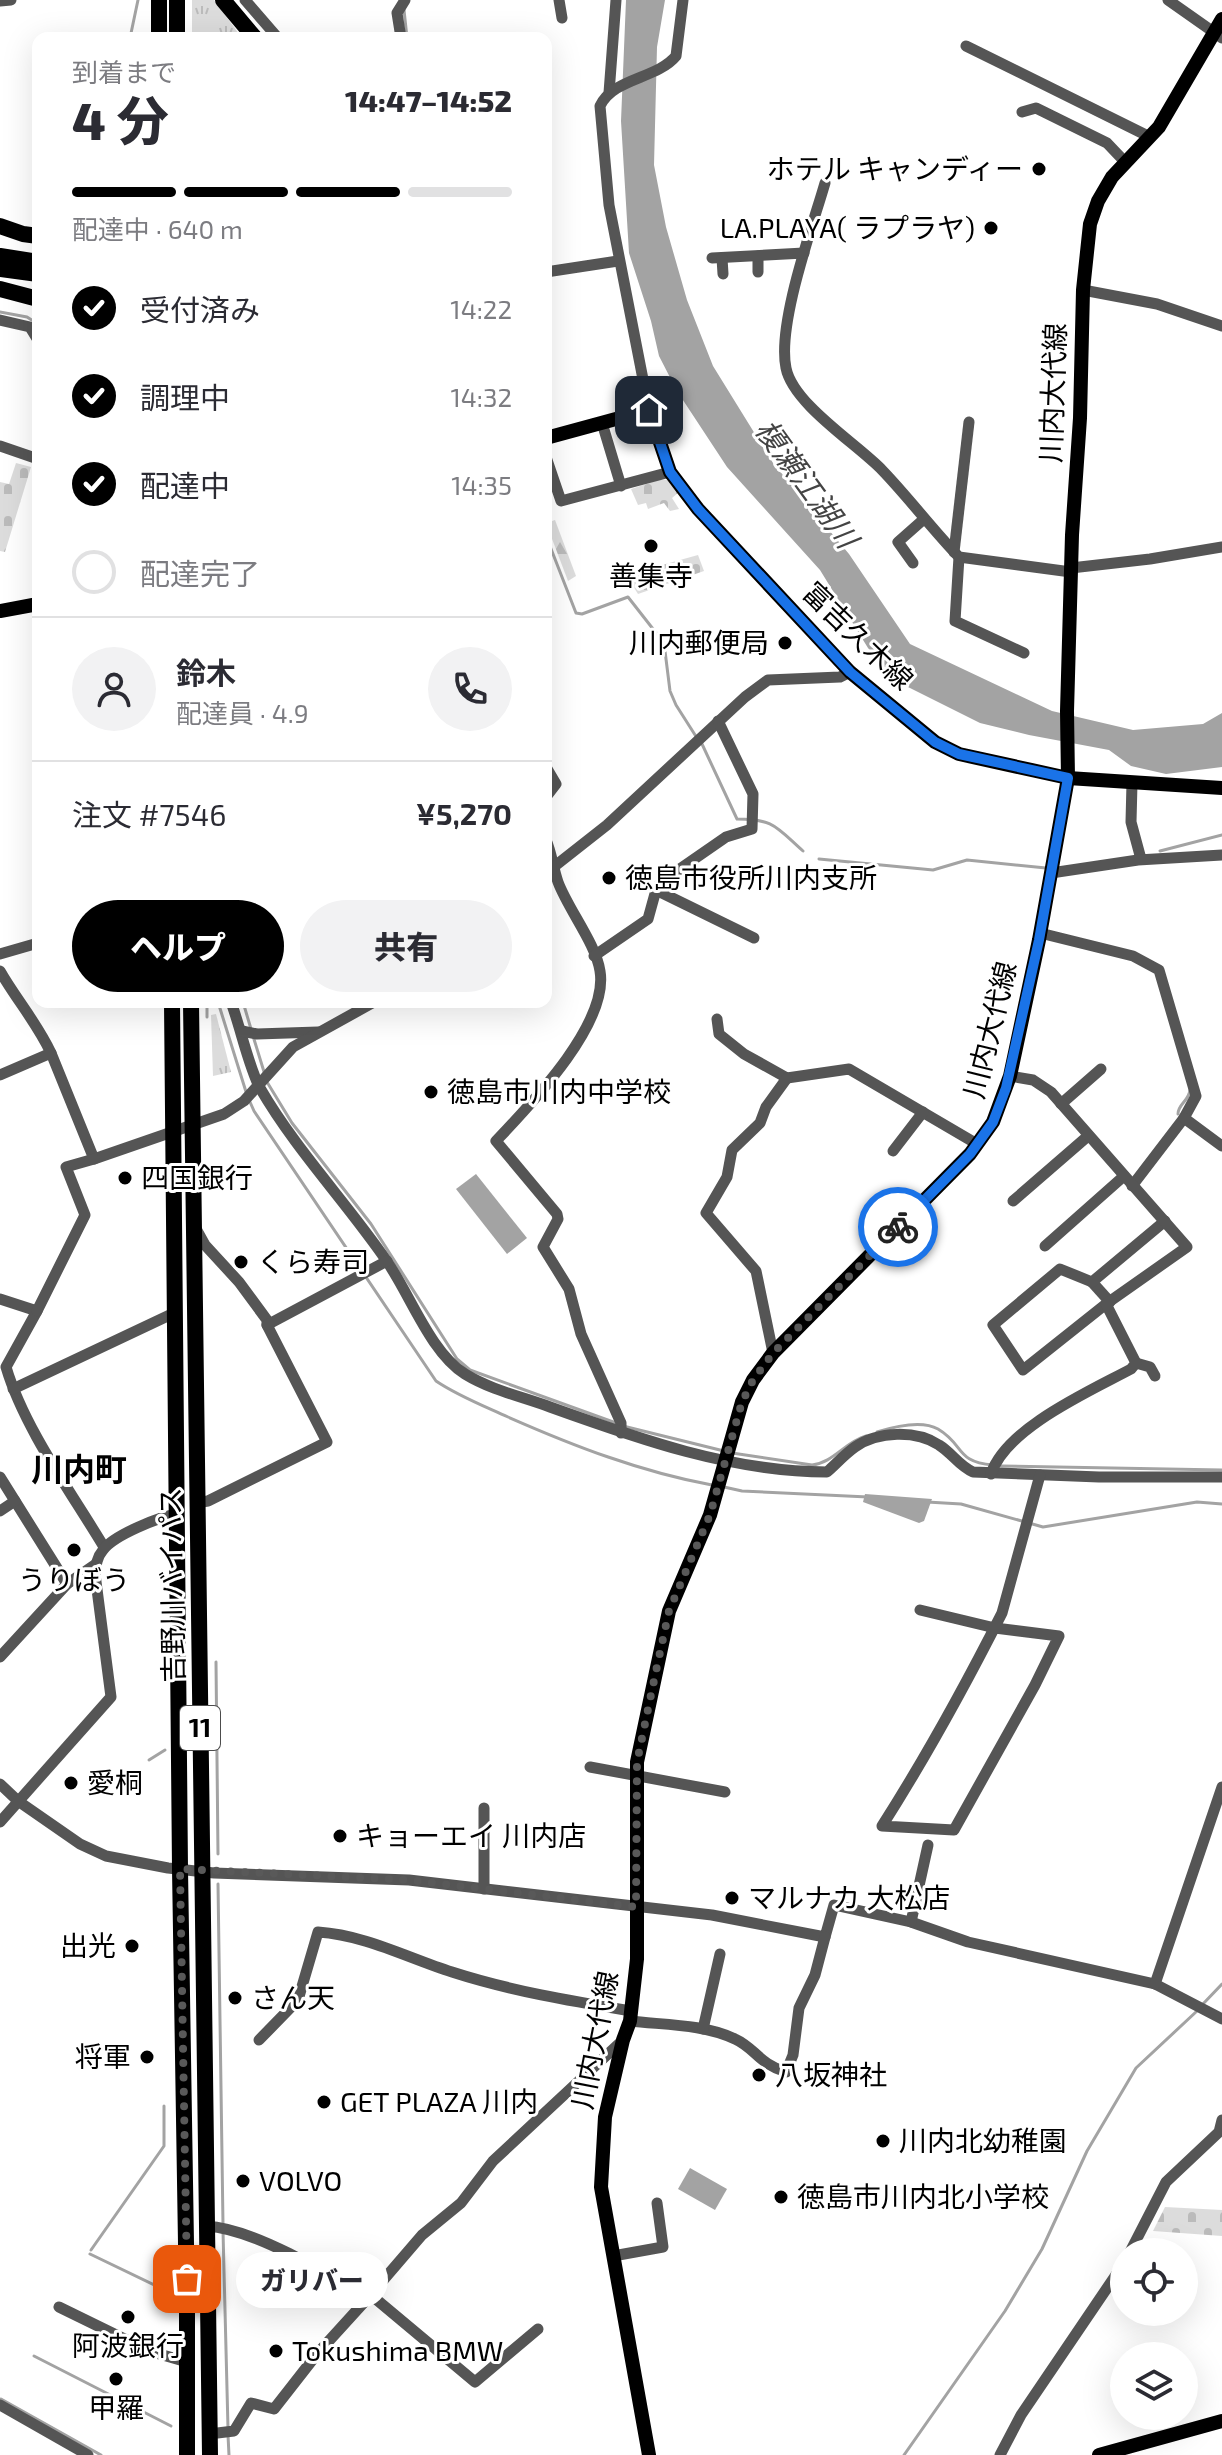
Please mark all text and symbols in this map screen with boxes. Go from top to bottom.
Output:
text: 到着まで [72,56,176,87]
text: 14:47–14:52 [345,82,512,118]
text: 4 分 [72,88,169,150]
place label: ホテル キャンディー [767,151,1023,185]
marker: ホテル キャンディー [1030,160,1048,178]
place label: LA.PLAYA( ラプラヤ) [720,210,975,244]
text: 配達中 · 640 m [72,213,243,244]
marker: LA.PLAYA( ラプラヤ) [982,219,1000,237]
icon: check [72,286,116,330]
text: 受付済み [140,291,260,327]
text: 14:22 [450,293,512,324]
street label: 川内大代線 [1033,322,1071,464]
icon: check [72,374,116,418]
pin [615,376,683,444]
text: 調理中 [140,379,230,415]
text: 14:32 [450,381,512,412]
icon: home [627,388,671,432]
water label: 榎瀬江湖川 [749,412,868,557]
icon: check [72,462,116,506]
text: 配達中 [140,467,230,503]
text: 14:35 [451,469,512,500]
marker: 善集寺 [642,537,660,555]
text: 配達完了 [140,555,260,591]
place label: 善集寺 [609,558,693,592]
street label: 富吉久木線 [797,574,921,696]
place label: 川内郵便局 [629,625,769,659]
marker: 川内郵便局 [776,634,794,652]
button: person [72,647,156,731]
button: phone [428,647,512,731]
text: 鈴木 [176,654,236,690]
text: 配達員 · 4.9 [176,697,309,728]
text: ¥5,270 [416,795,512,831]
text: 注文 #7546 [72,796,226,832]
place label: 徳島市役所川内支所 [625,860,877,894]
marker: 徳島市役所川内支所 [600,869,618,887]
button: ヘルプ [72,900,284,992]
button: 共有 [300,900,512,992]
street label: 川内大代線 [956,958,1022,1102]
place label: 徳島市川内中学校 [447,1074,671,1108]
marker: 徳島市川内中学校 [422,1083,440,1101]
place label: 四国銀行 [141,1160,253,1194]
marker: 四国銀行 [116,1169,134,1187]
courier [858,1187,938,1267]
icon: bike [876,1205,920,1249]
place label: くら寿司 [257,1244,369,1278]
marker: くら寿司 [232,1253,250,1271]
district label: 川内町 [31,1449,127,1487]
street label: 吉野川バイパス [152,1487,190,1683]
marker: うりぼう [65,1541,83,1559]
place label: うりぼう [18,1562,130,1596]
road number: 11 [180,1706,220,1750]
place label: 愛桐 [87,1765,143,1799]
marker: 愛桐 [62,1774,80,1792]
place label: キョーエイ 川内店 [356,1818,586,1852]
marker: キョーエイ 川内店 [331,1827,349,1845]
place label: マルナカ 大松店 [748,1880,950,1914]
marker: マルナカ 大松店 [723,1889,741,1907]
place label: 出光 [60,1928,116,1962]
marker: 出光 [123,1937,141,1955]
street label: 川内大代線 [564,1968,624,2112]
place label: さん天 [251,1980,335,2014]
marker: さん天 [226,1989,244,2007]
place label: 将軍 [75,2039,131,2073]
marker: 将軍 [138,2048,156,2066]
place label: 八坂神社 [775,2057,887,2091]
marker: 八坂神社 [750,2066,768,2084]
place label: GET PLAZA 川内 [340,2084,538,2118]
marker: GET PLAZA 川内 [315,2093,333,2111]
place label: 川内北幼稚園 [899,2123,1067,2157]
marker: 川内北幼稚園 [874,2132,892,2150]
place label: VOLVO [259,2163,342,2197]
marker: VOLVO [234,2172,252,2190]
place label: 徳島市川内北小学校 [797,2179,1049,2213]
marker: 徳島市川内北小学校 [772,2188,790,2206]
map controls [1110,2238,1198,2430]
button: locate [1110,2238,1198,2326]
pin [153,2245,221,2313]
callout: ガリバー [235,2251,387,2307]
icon: bag [165,2257,209,2301]
text: ガリバー [260,2264,364,2295]
marker: 阿波銀行 [119,2308,137,2326]
place label: 阿波銀行 [72,2328,184,2362]
place label: Tokushima BMW [292,2333,503,2367]
marker: Tokushima BMW [267,2342,285,2360]
button: layers [1110,2342,1198,2430]
marker: 甲羅 [107,2370,125,2388]
place label: 甲羅 [88,2390,144,2424]

